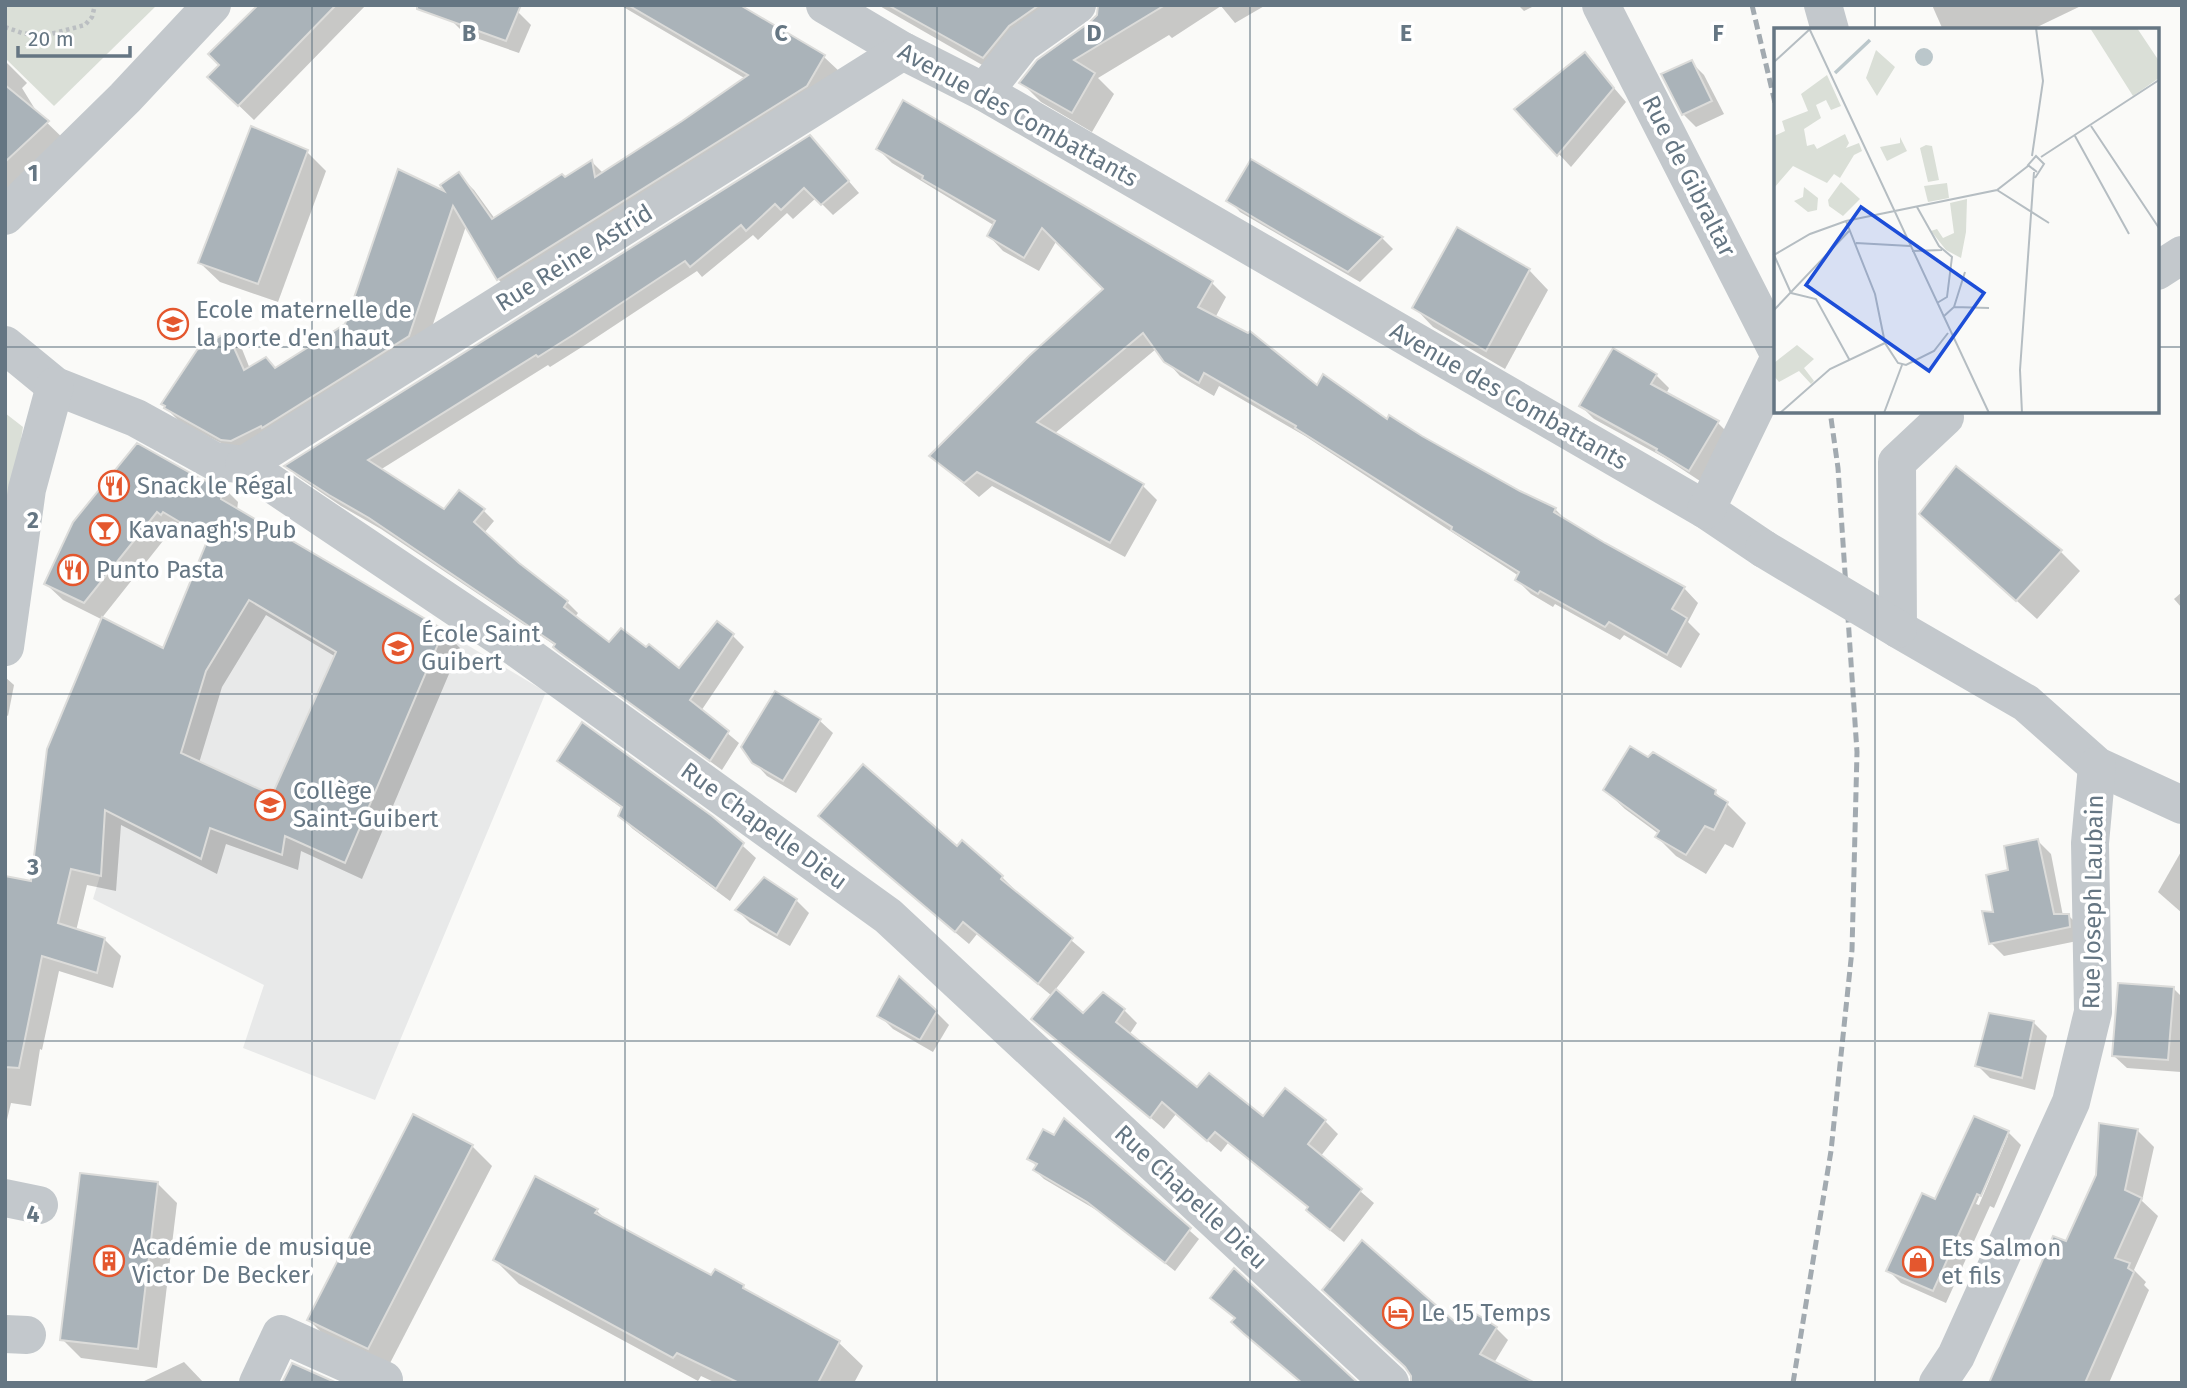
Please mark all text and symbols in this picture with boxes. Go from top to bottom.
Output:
scale bar [18,14,130,58]
text: B [462,19,476,47]
text: C [774,19,788,47]
text: D [1087,19,1102,47]
text: E [1400,19,1412,47]
text: F [1712,19,1724,47]
text: 20 m [28,26,74,52]
inset map [1774,28,2159,413]
street label: Avenue des Combattants [893,37,1143,193]
street label: Rue de Gibraltar [1636,91,1742,262]
text: 1 [28,159,38,187]
street label: Rue Reine Astrid [490,199,658,317]
place label: Ecole maternelle de la porte d'en haut [196,296,412,352]
school or university icon: Ecole maternelle de la porte d'en haut [156,307,190,341]
street label: Avenue des Combattants [1385,316,1633,476]
restaurant icon: Snack le Régal [97,469,131,503]
place label: Snack le Régal [137,472,293,500]
text: 2 [27,506,39,534]
bar icon: Kavanagh's Pub [88,513,122,547]
place label: Kavanagh's Pub [128,516,296,544]
restaurant icon: Punto Pasta [56,553,90,587]
place label: Punto Pasta [96,556,224,584]
place label: École Saint Guibert [421,619,541,676]
school or university icon: École Saint Guibert [381,631,415,665]
street label: Rue Chapelle Dieu [676,756,852,896]
place label: Collège Saint-Guibert [293,777,439,833]
school or university icon: Collège Saint-Guibert [253,788,287,822]
street label: Rue Joseph Laubain [2077,794,2109,1010]
text: 3 [26,853,39,881]
street label: Rue Chapelle Dieu [1109,1119,1273,1275]
text: 4 [27,1200,40,1228]
place label: Académie de musique Victor De Becker [132,1233,372,1289]
place label: Ets Salmon et fils [1941,1234,2061,1290]
building icon: Académie de musique Victor De Becker [92,1244,126,1278]
shop icon: Ets Salmon et fils [1901,1245,1935,1279]
hotel icon: Le 15 Temps [1381,1296,1415,1330]
place label: Le 15 Temps [1421,1299,1551,1327]

